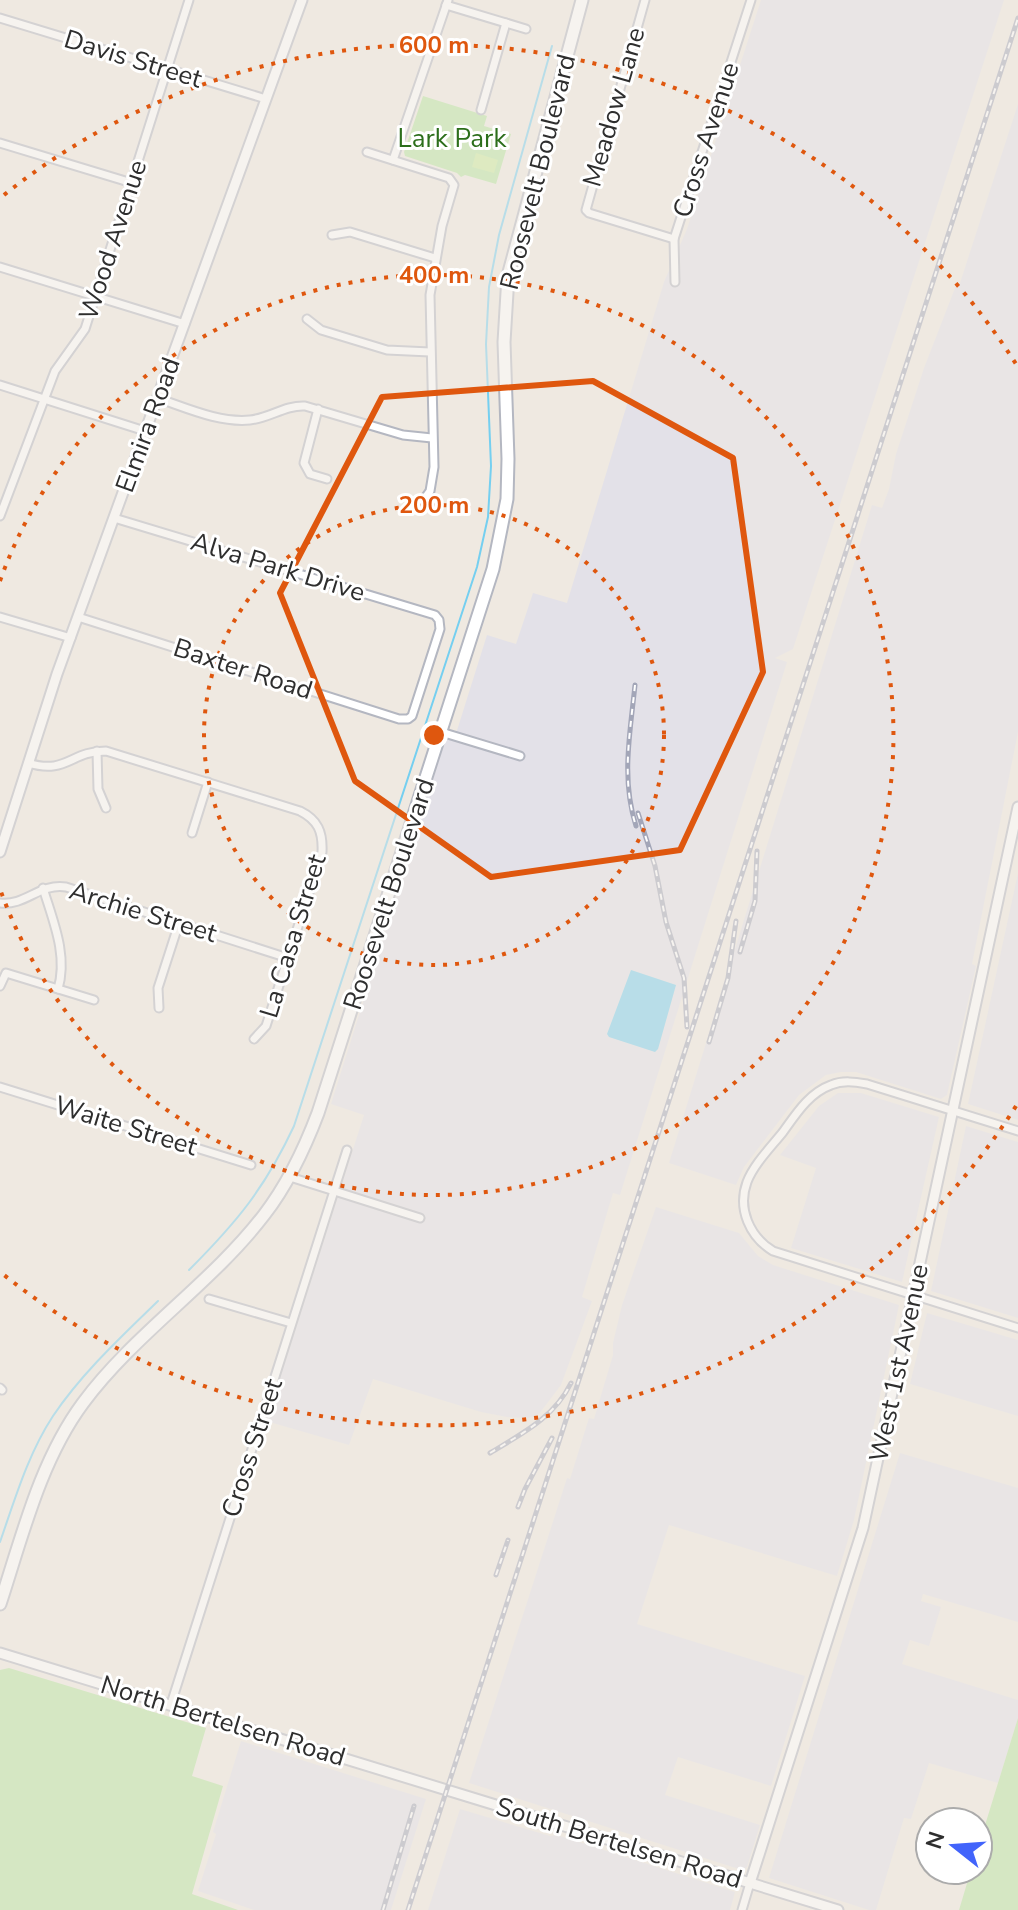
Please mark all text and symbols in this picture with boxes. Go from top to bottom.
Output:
street label: Davis Street [60,21,207,97]
street label: Meadow Lane [575,23,653,191]
text: 600 m [399,29,469,61]
street label: Roosevelt Boulevard [492,51,584,293]
street label: Cross Avenue [664,58,748,222]
park label: Lark Park [398,121,507,156]
street label: Wood Avenue [71,155,155,325]
text: 400 m [399,259,469,291]
street label: Elmira Road [107,353,189,497]
text: 200 m [399,489,469,521]
street label: Alva Park Drive [187,524,369,610]
street label: Baxter Road [169,630,317,708]
centre of rings [420,721,448,749]
street label: Roosevelt Boulevard [335,774,443,1014]
street label: La Casa Street [252,849,335,1022]
street label: Archie Street [65,873,222,951]
street label: Waite Street [50,1088,202,1165]
street label: West 1st Avenue [861,1261,937,1465]
street label: Cross Street [213,1373,291,1522]
street label: North Bertelsen Road [96,1667,350,1775]
street label: South Bertelsen Road [492,1789,746,1897]
north arrow [914,1806,994,1886]
text: N [919,1828,953,1853]

